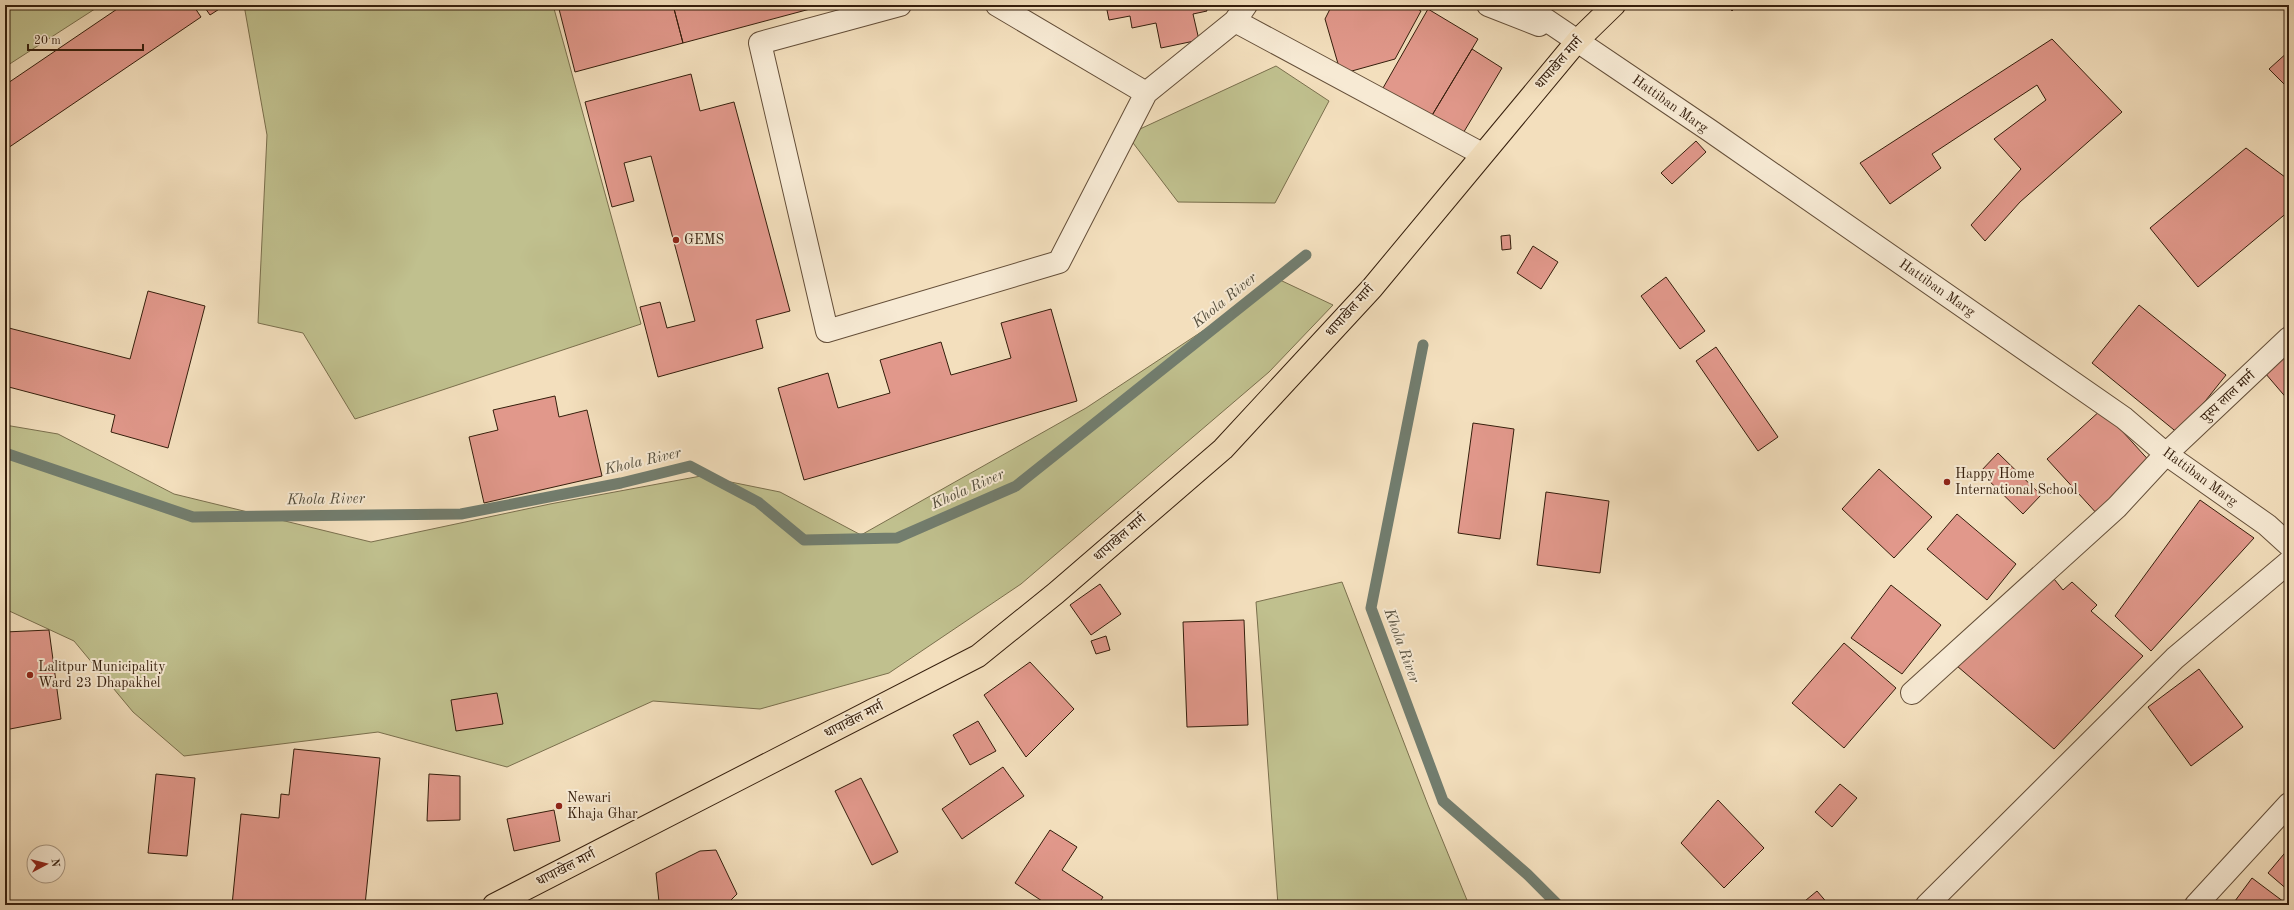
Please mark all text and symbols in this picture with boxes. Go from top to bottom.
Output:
scale bar [28,26,143,52]
street label: धापाखेल मार्ग [1530,32,1586,92]
text: 20 m [34,35,61,47]
street label: Hattiban Marg [1630,73,1711,136]
place label: GEMS [684,233,724,247]
marker: GEMS [671,235,681,245]
street label: Hattiban Marg [1897,257,1978,320]
water label: Khola River [1189,270,1260,332]
street label: धापाखेल मार्ग [1321,280,1377,339]
street label: पुस्प लाल मार्ग [2196,366,2259,427]
street label: Hattiban Marg [2160,445,2240,509]
water label: Khola River [602,446,683,478]
water label: Khola River [928,467,1007,513]
place label: Happy Home International School [1955,467,2078,497]
marker: Happy Home International School [1942,477,1952,487]
water label: Khola River [286,492,366,508]
street label: धापाखेल मार्ग [1089,509,1149,564]
water label: Khola River [1380,606,1422,686]
place label: Lalitpur Municipality Ward 23 Dhapakhel [38,660,166,690]
marker: Lalitpur Municipality Ward 23 Dhapakhel [25,670,35,680]
street label: धापाखेल मार्ग [821,696,887,741]
place label: Newari Khaja Ghar [567,791,638,821]
marker: Newari Khaja Ghar [554,801,564,811]
north arrow [26,844,66,884]
street label: धापाखेल मार्ग [533,844,599,889]
text: N [48,858,60,868]

